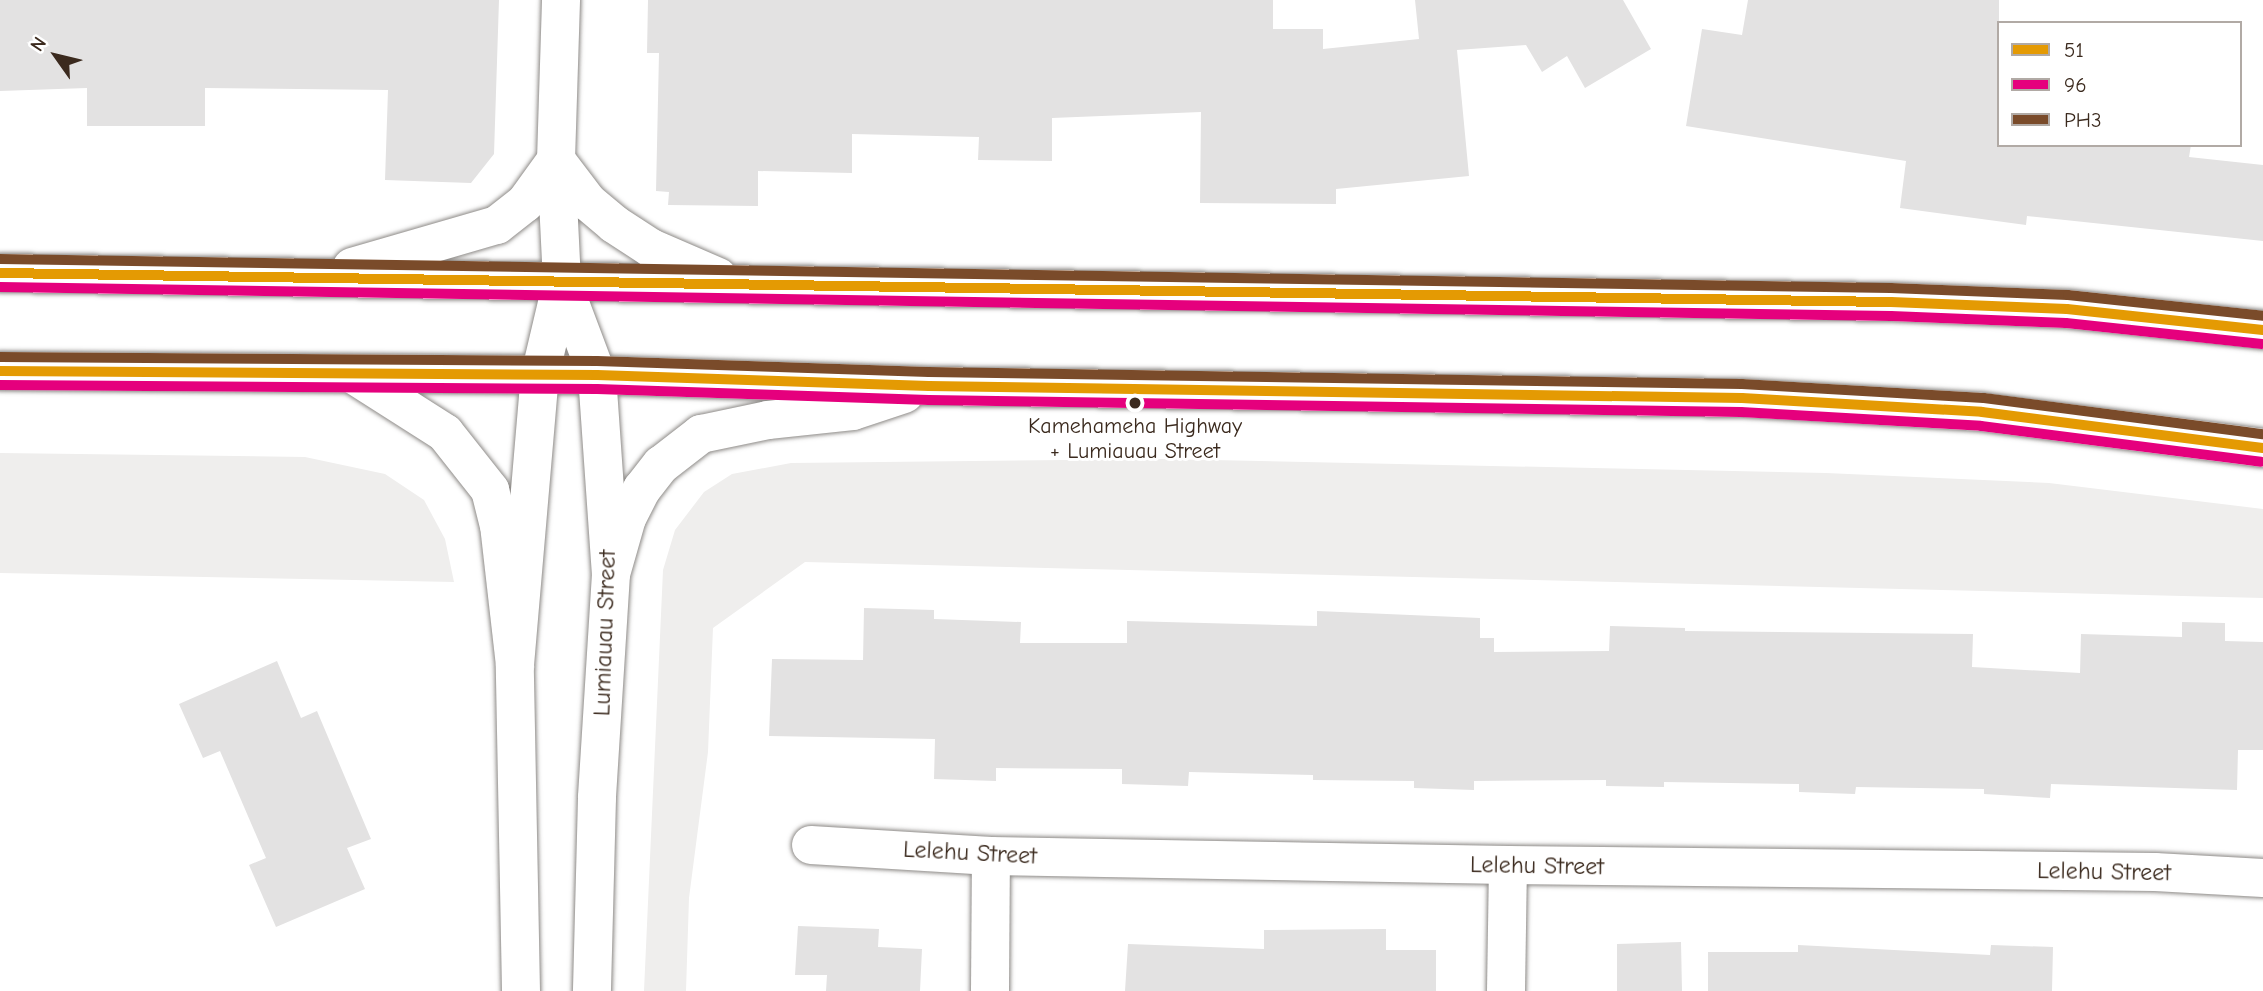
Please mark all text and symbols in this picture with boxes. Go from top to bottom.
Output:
north arrow [21,21,91,91]
legend [1997,21,2242,147]
text: N [26,33,51,56]
text: 51 [2064,38,2084,62]
text: 96 [2064,73,2087,97]
text: PH3 [2064,108,2102,132]
marker: Kamehameha Highway + Lumiauau Street [1128,396,1142,410]
place label: Kamehameha Highway + Lumiauau Street [1028,413,1242,464]
street label: Lumiauau Street [588,549,622,717]
street label: Lelehu Street [902,835,1038,871]
street label: Lelehu Street [1470,850,1604,882]
street label: Lelehu Street [2037,856,2171,888]

